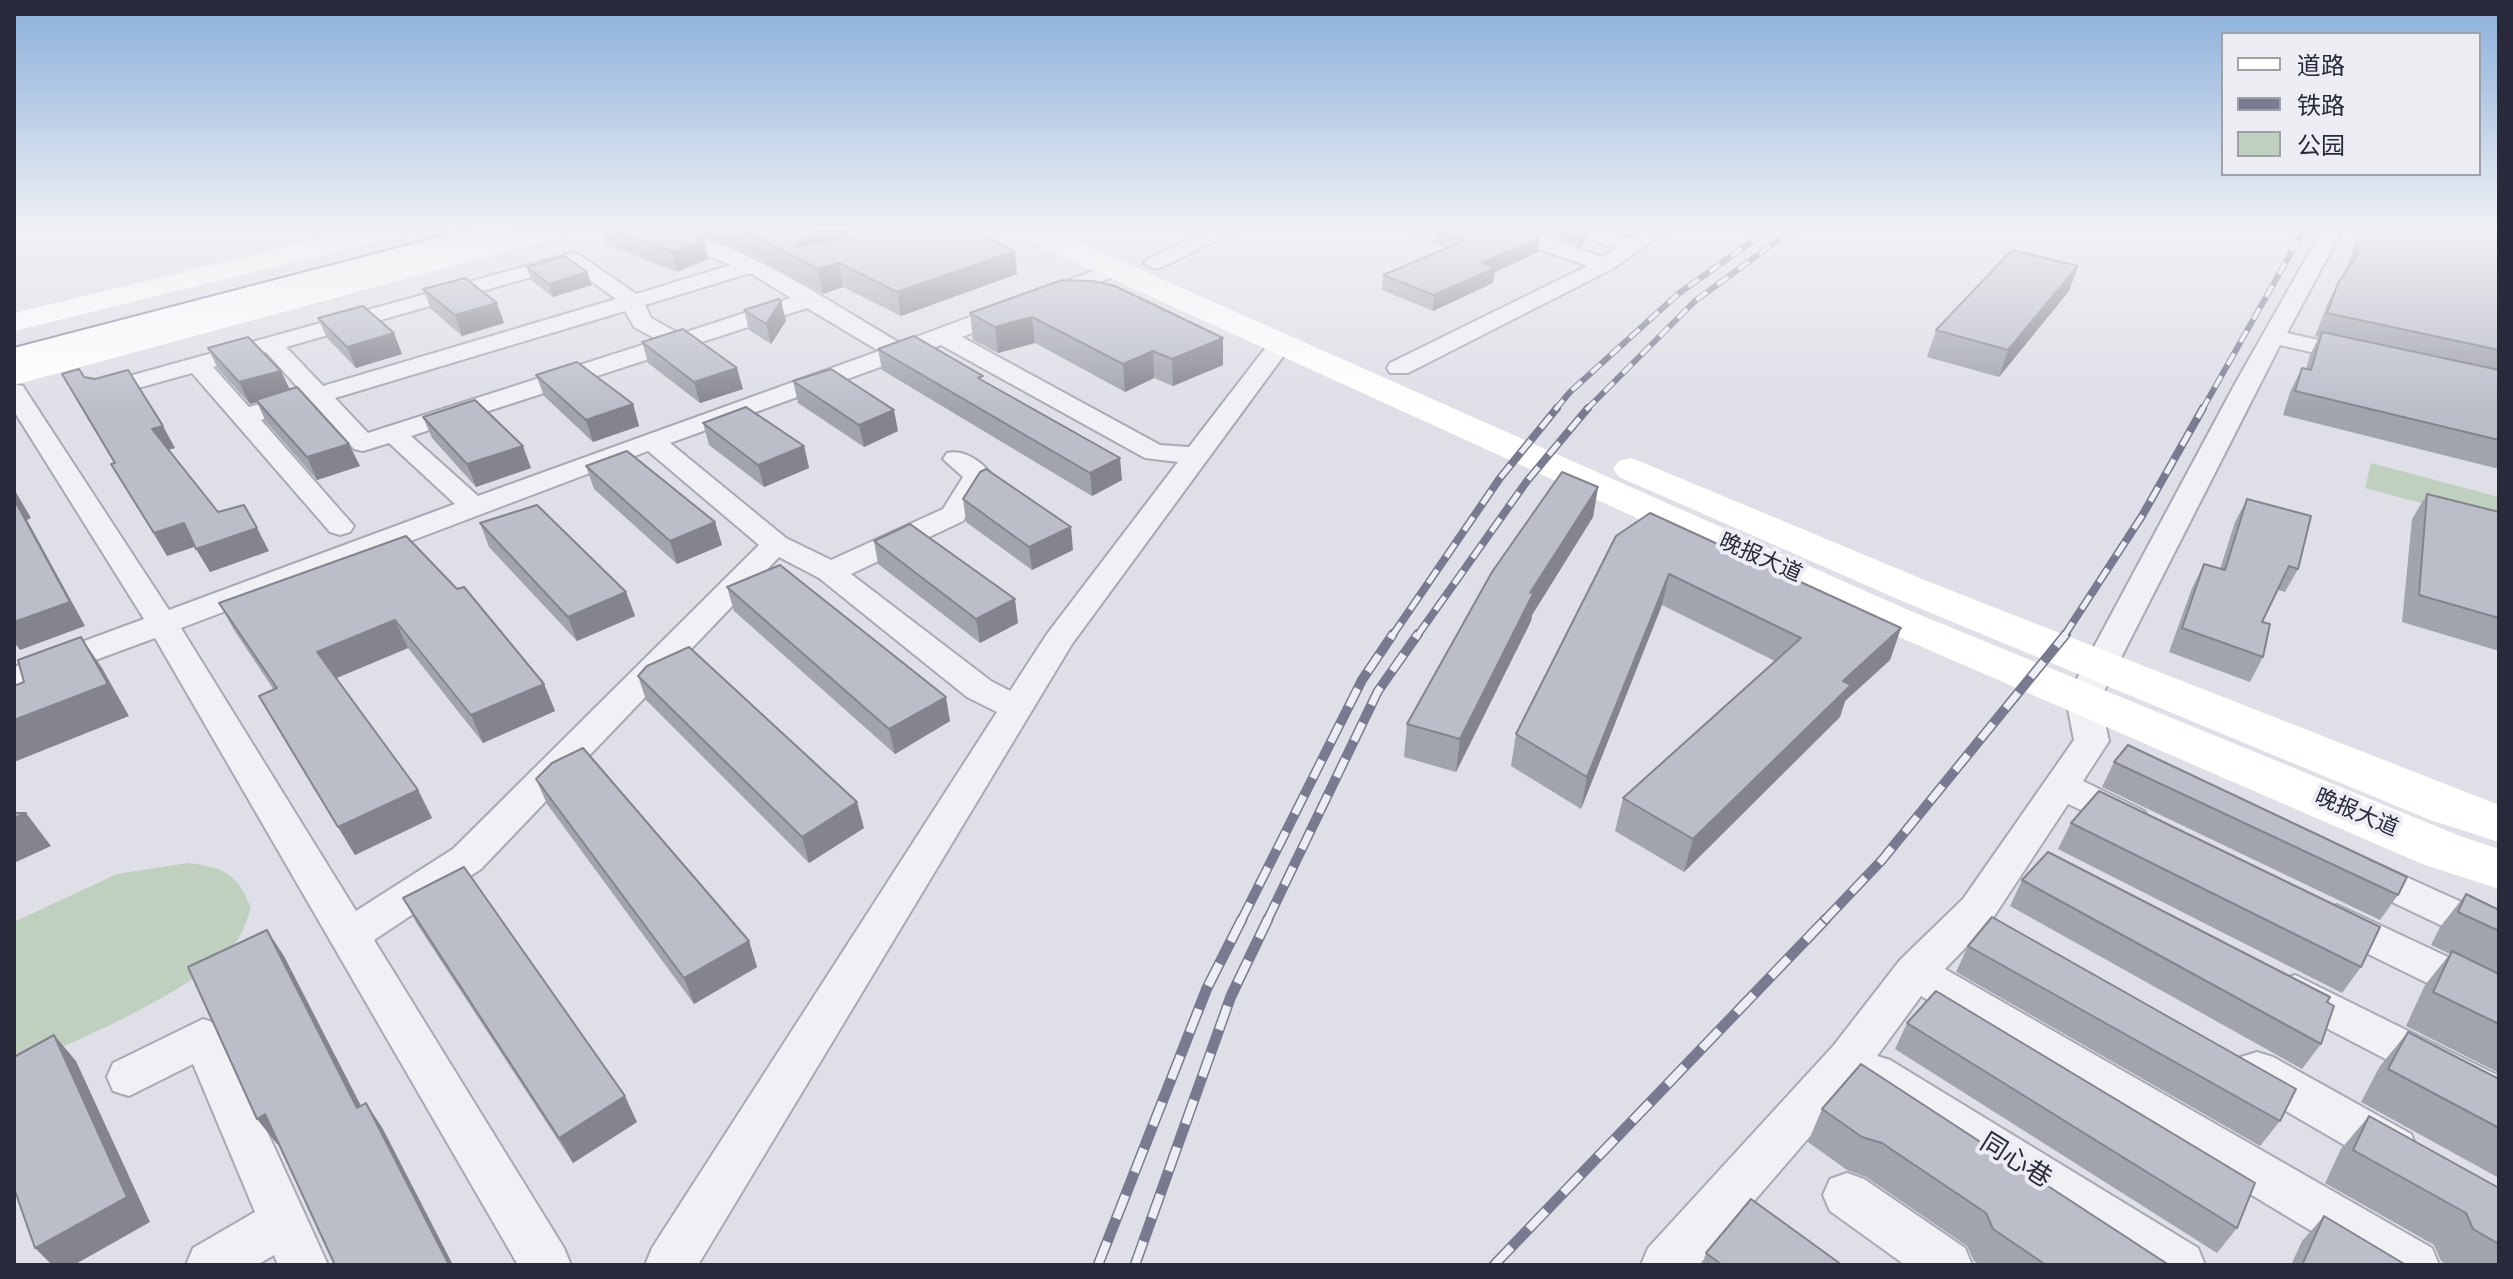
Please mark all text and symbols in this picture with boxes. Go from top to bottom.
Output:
legend [2221,32,2481,176]
text: 道路 [2297,48,2345,83]
text: 铁路 [2297,88,2345,123]
text: 公园 [2297,128,2345,163]
street label: 晚报大道 [1714,529,1806,589]
street label: 晚报大道 [2310,785,2402,843]
street label: 同心巷 [1974,1128,2056,1196]

